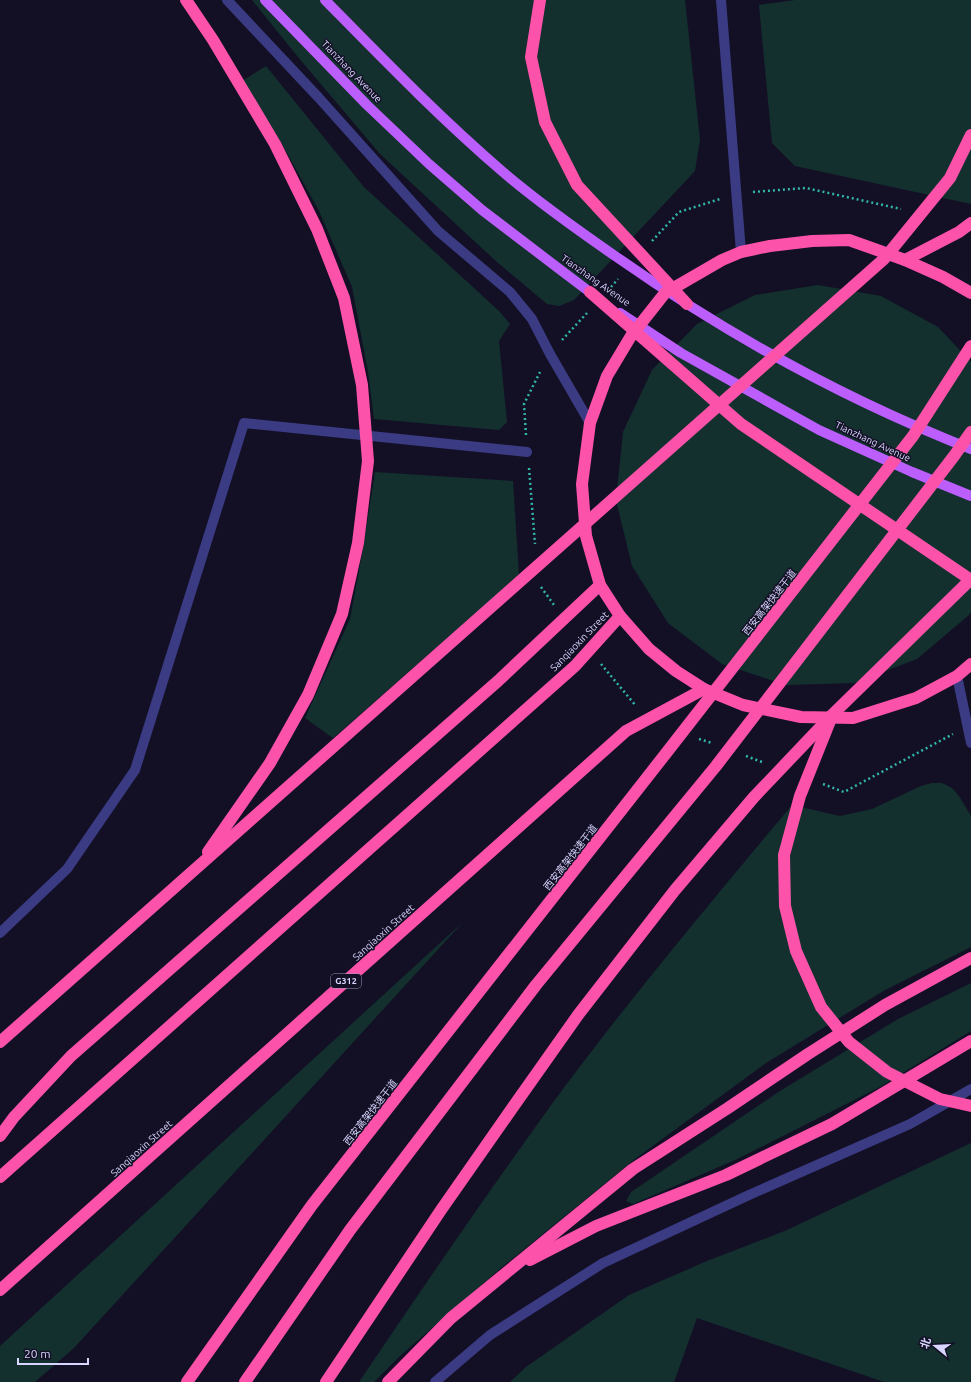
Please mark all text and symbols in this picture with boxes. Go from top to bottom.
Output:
street label: Tianzhang Avenue [319,38,384,105]
street label: Tianzhang Avenue [559,252,632,308]
street label: Tianzhang Avenue [833,419,912,464]
street label: 西安高架快速干道 [740,567,798,637]
street label: Sanqiaoxin Street [548,609,611,673]
street label: 西安高架快速干道 [541,822,599,892]
street label: Sanqiaoxin Street [350,902,416,963]
road number: G312 [331,974,361,988]
street label: 西安高架快速干道 [341,1077,399,1147]
street label: Sanqiaoxin Street [108,1118,174,1179]
north arrow [915,1326,955,1366]
text: 北 [918,1336,933,1350]
scale bar [18,1340,88,1366]
text: 20 m [24,1347,51,1360]

